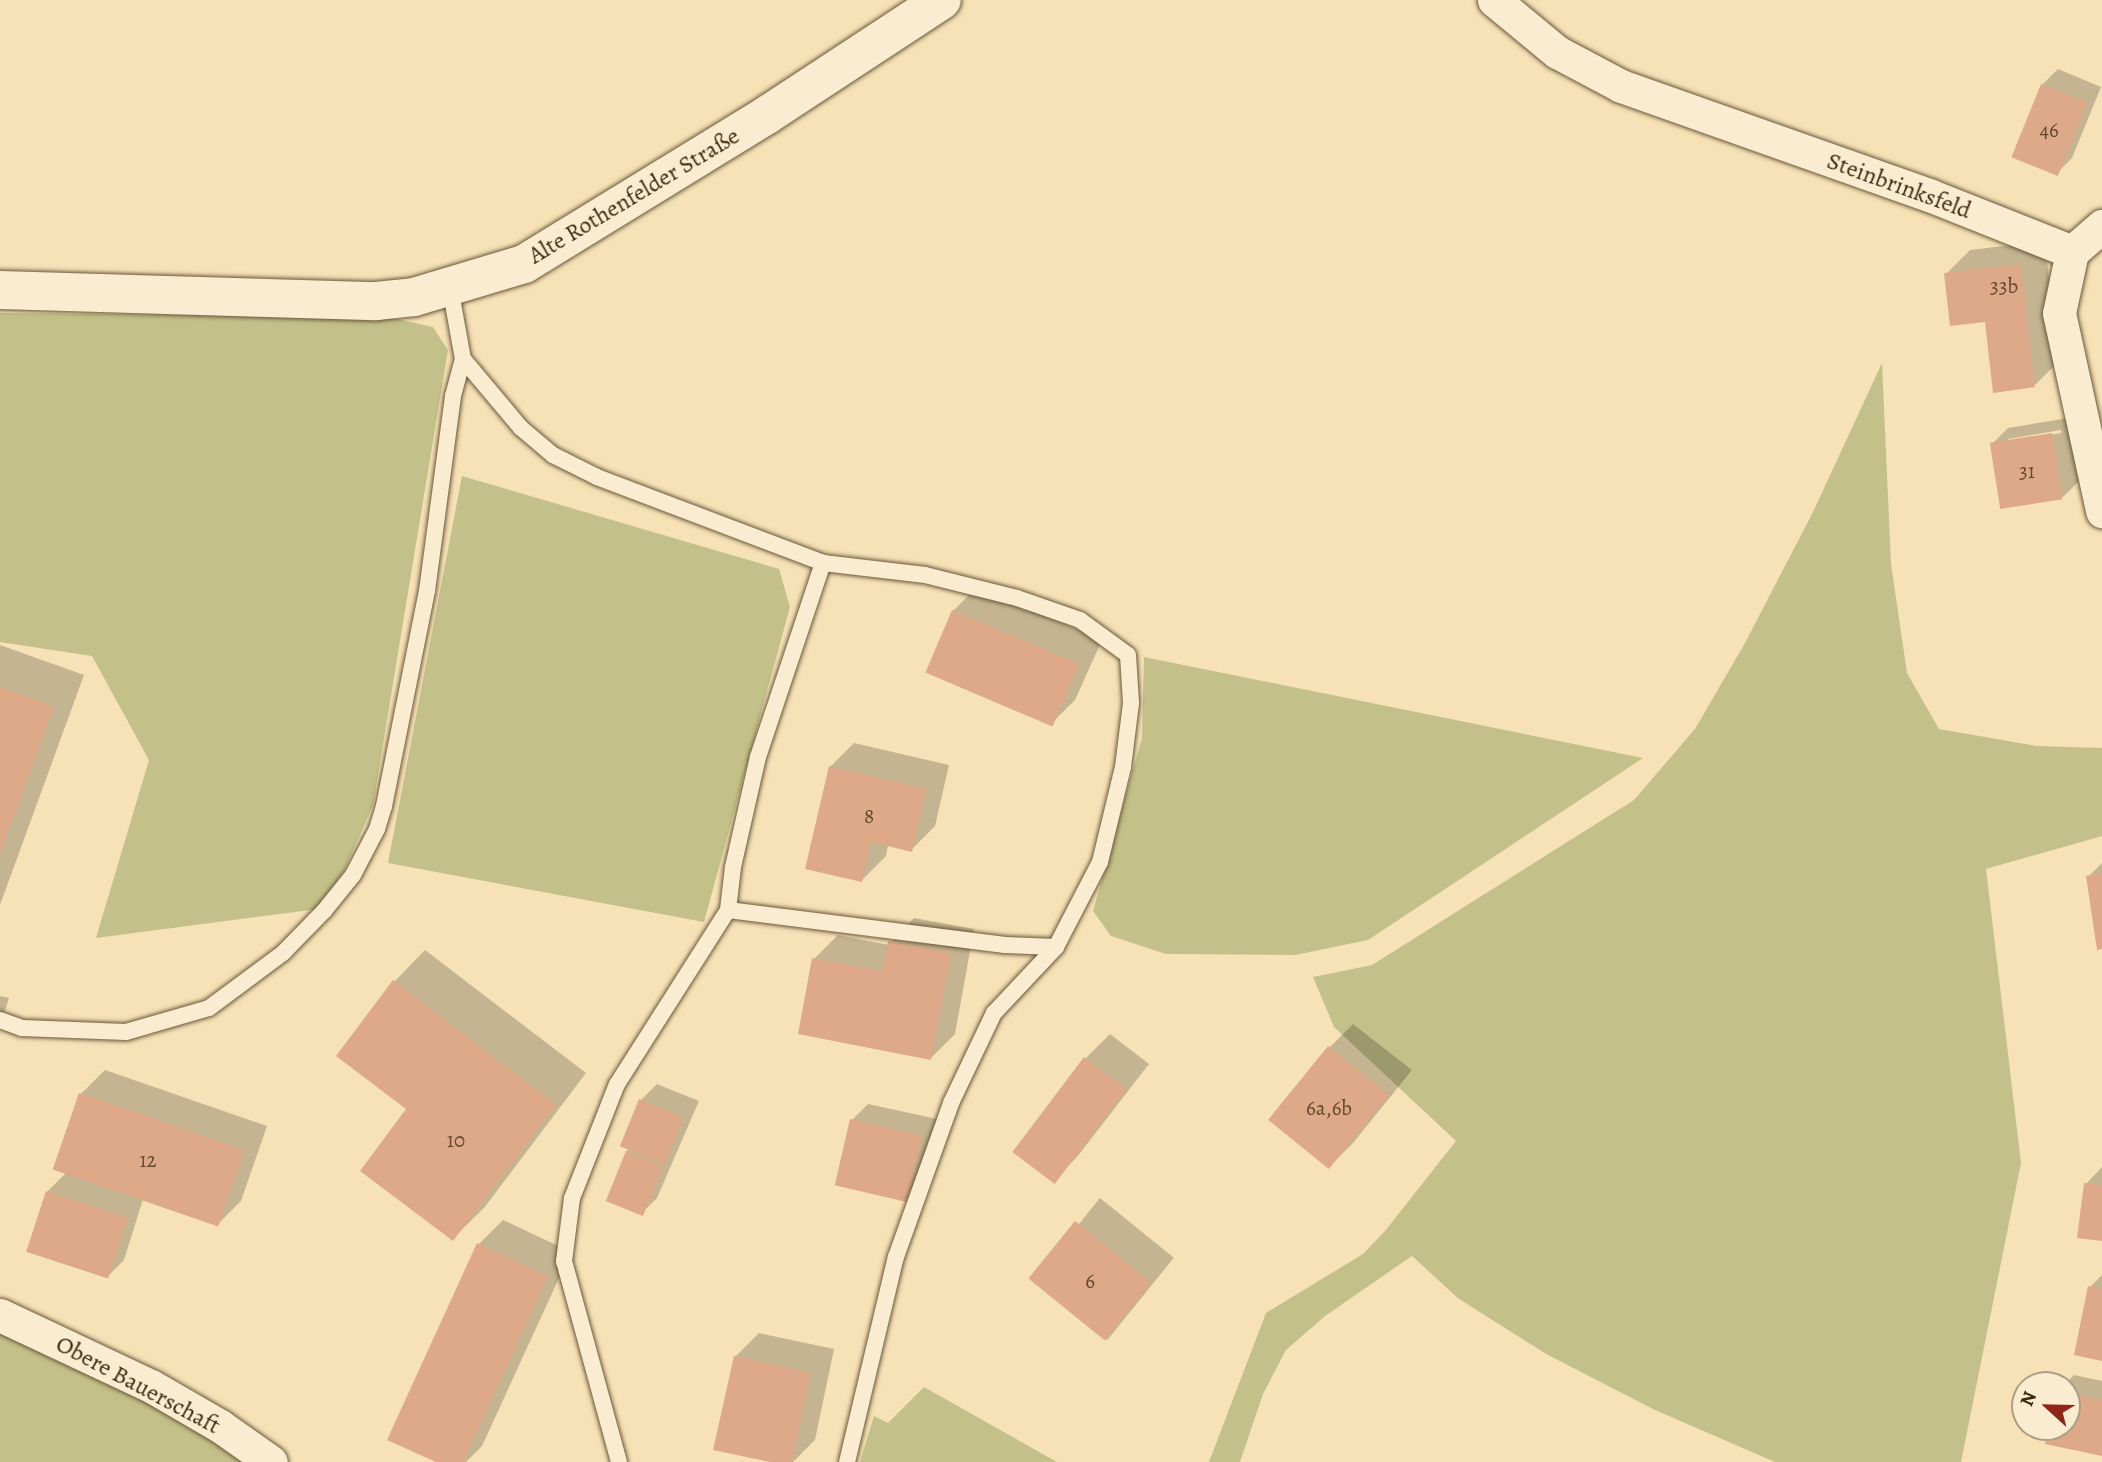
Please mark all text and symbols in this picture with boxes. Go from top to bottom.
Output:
house number: 46 [2039,117,2059,143]
street label: Alte Rothenfelder Straße [523,122,745,270]
street label: Steinbrinksfeld [1823,147,1975,225]
house number: 33b [1990,273,2018,299]
house number: 31 [2019,458,2035,484]
house number: 8 [864,803,874,829]
house number: 6a,6b [1306,1095,1352,1121]
house number: 10 [447,1127,465,1153]
house number: 12 [139,1147,157,1173]
house number: 6 [1085,1268,1095,1294]
street label: Obere Bauerschaft [51,1330,225,1440]
north arrow [2011,1371,2081,1441]
text: N [2014,1388,2043,1410]

